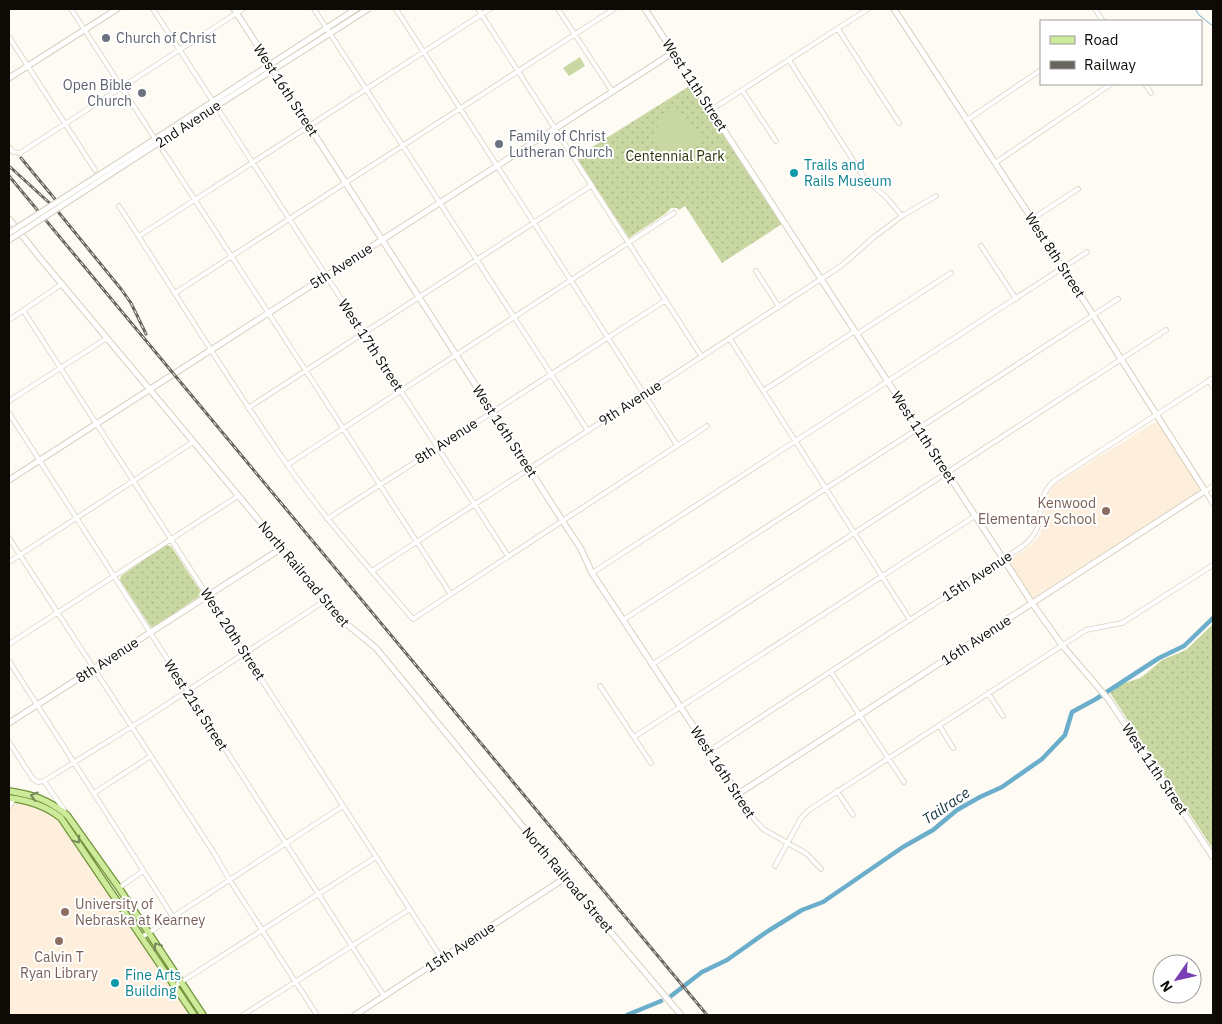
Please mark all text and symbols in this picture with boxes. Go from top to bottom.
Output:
legend [1040,20,1202,85]
place label: Church of Christ [116,29,217,47]
text: Road [1084,30,1119,49]
marker: Church of Christ [100,32,112,44]
street label: West 11th Street [659,36,732,135]
street label: West 16th Street [250,41,323,140]
text: Railway [1084,55,1137,74]
place label: Open Bible Church [63,76,132,110]
marker: Open Bible Church [136,87,148,99]
street label: 2nd Avenue [152,96,224,152]
place label: Family of Christ Lutheran Church [509,127,613,161]
marker: Family of Christ Lutheran Church [493,138,505,150]
park label: Centennial Park [625,147,725,165]
place label: Trails and Rails Museum [804,156,892,190]
marker: Trails and Rails Museum [788,167,800,179]
street label: West 8th Street [1021,209,1089,301]
street label: 5th Avenue [306,239,376,293]
street label: West 17th Street [335,296,408,395]
street label: 9th Avenue [595,376,665,430]
street label: West 16th Street [469,382,542,481]
street label: West 11th Street [888,388,961,487]
street label: 8th Avenue [411,414,481,468]
place label: Kenwood Elementary School [978,494,1096,528]
marker: Kenwood Elementary School [1100,505,1112,517]
street label: North Railroad Street [254,517,354,631]
street label: 15th Avenue [939,547,1016,605]
street label: West 20th Street [197,585,270,684]
street label: 16th Avenue [938,611,1015,669]
street label: 8th Avenue [72,633,142,687]
street label: West 21st Street [160,656,232,754]
street label: West 11th Street [1118,720,1192,818]
street label: West 16th Street [687,723,760,822]
water label: Tailrace [918,783,973,828]
one-way arrow [30,791,38,801]
street label: North Railroad Street [518,823,618,937]
one-way arrow [71,834,80,843]
place label: University of Nebraska at Kearney [75,895,205,929]
marker: University of Nebraska at Kearney [59,906,71,918]
street label: 15th Avenue [422,918,499,976]
marker: Calvin T Ryan Library [53,935,65,947]
one-way arrow [154,942,163,951]
place label: Calvin T Ryan Library [20,948,98,982]
north arrow [1152,954,1202,1004]
place label: Fine Arts Building [125,966,181,1000]
marker: Fine Arts Building [109,977,121,989]
text: N [1156,977,1177,996]

